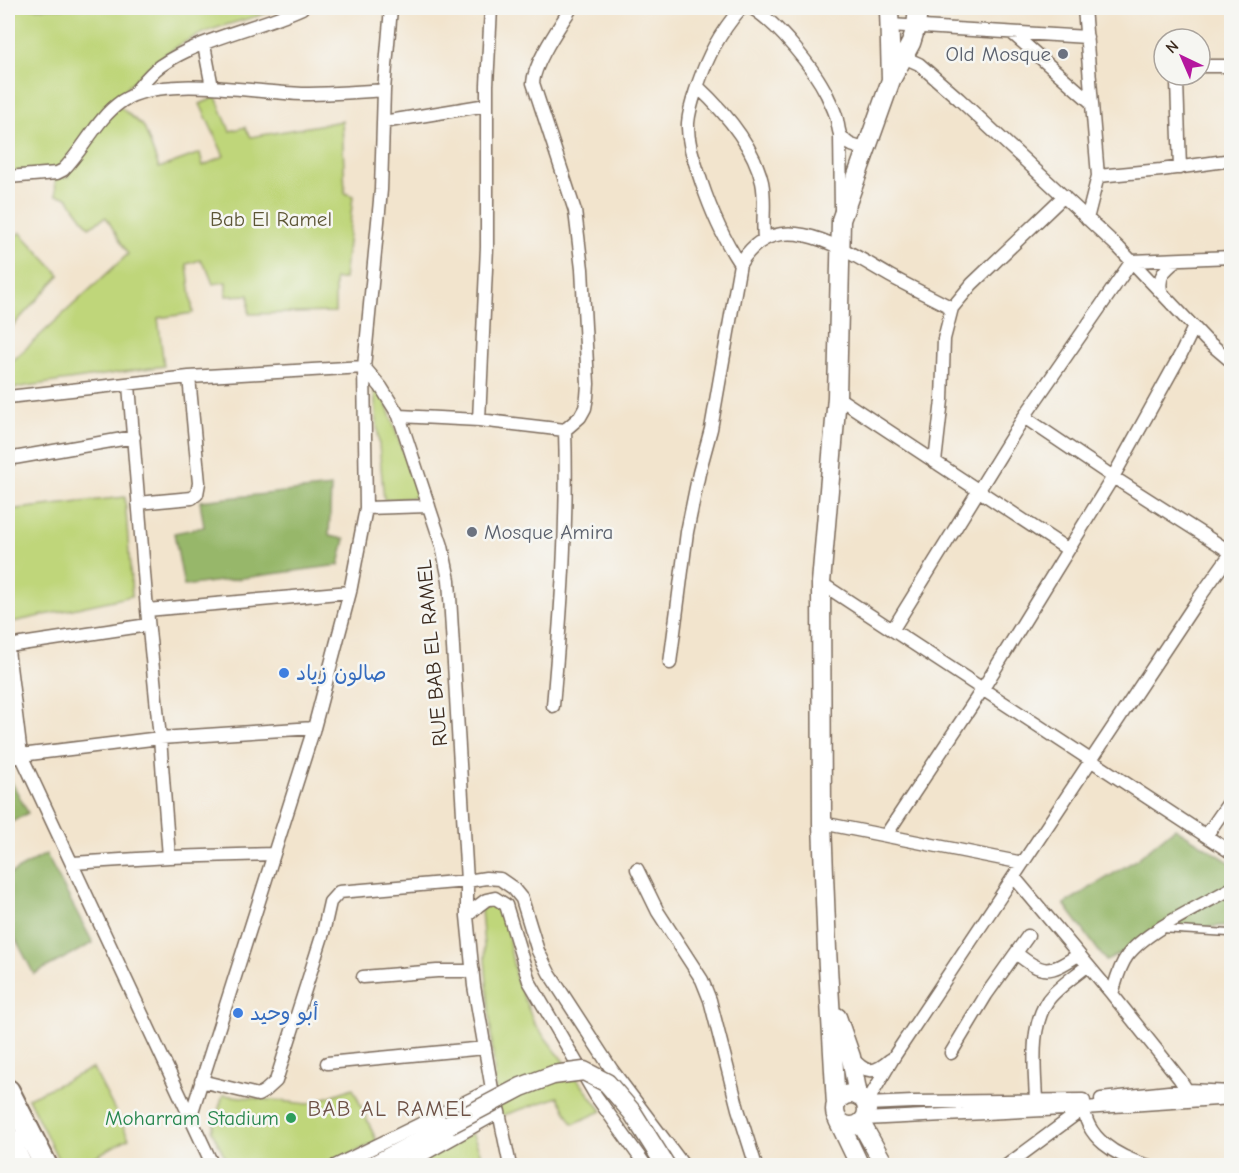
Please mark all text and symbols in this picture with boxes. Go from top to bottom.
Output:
north arrow [1152,27,1212,87]
text: N [1162,37,1182,57]
place label: Old Mosque [945,42,1051,66]
marker: Old Mosque [1056,47,1070,61]
park label: Bab El Ramel [210,207,332,231]
place label: Mosque Amira [484,520,613,544]
marker: Mosque Amira [465,525,479,539]
street label: RUE BAB EL RAMEL [412,558,452,748]
place label: صالون زياد [296,661,387,687]
marker: صالون زياد [277,666,291,680]
place label: أبو وحيد [250,1001,318,1026]
marker: أبو وحيد [231,1006,245,1020]
district label: BAB AL RAMEL [307,1096,473,1122]
place label: Moharram Stadium [105,1106,279,1130]
marker: Moharram Stadium [284,1111,298,1125]

